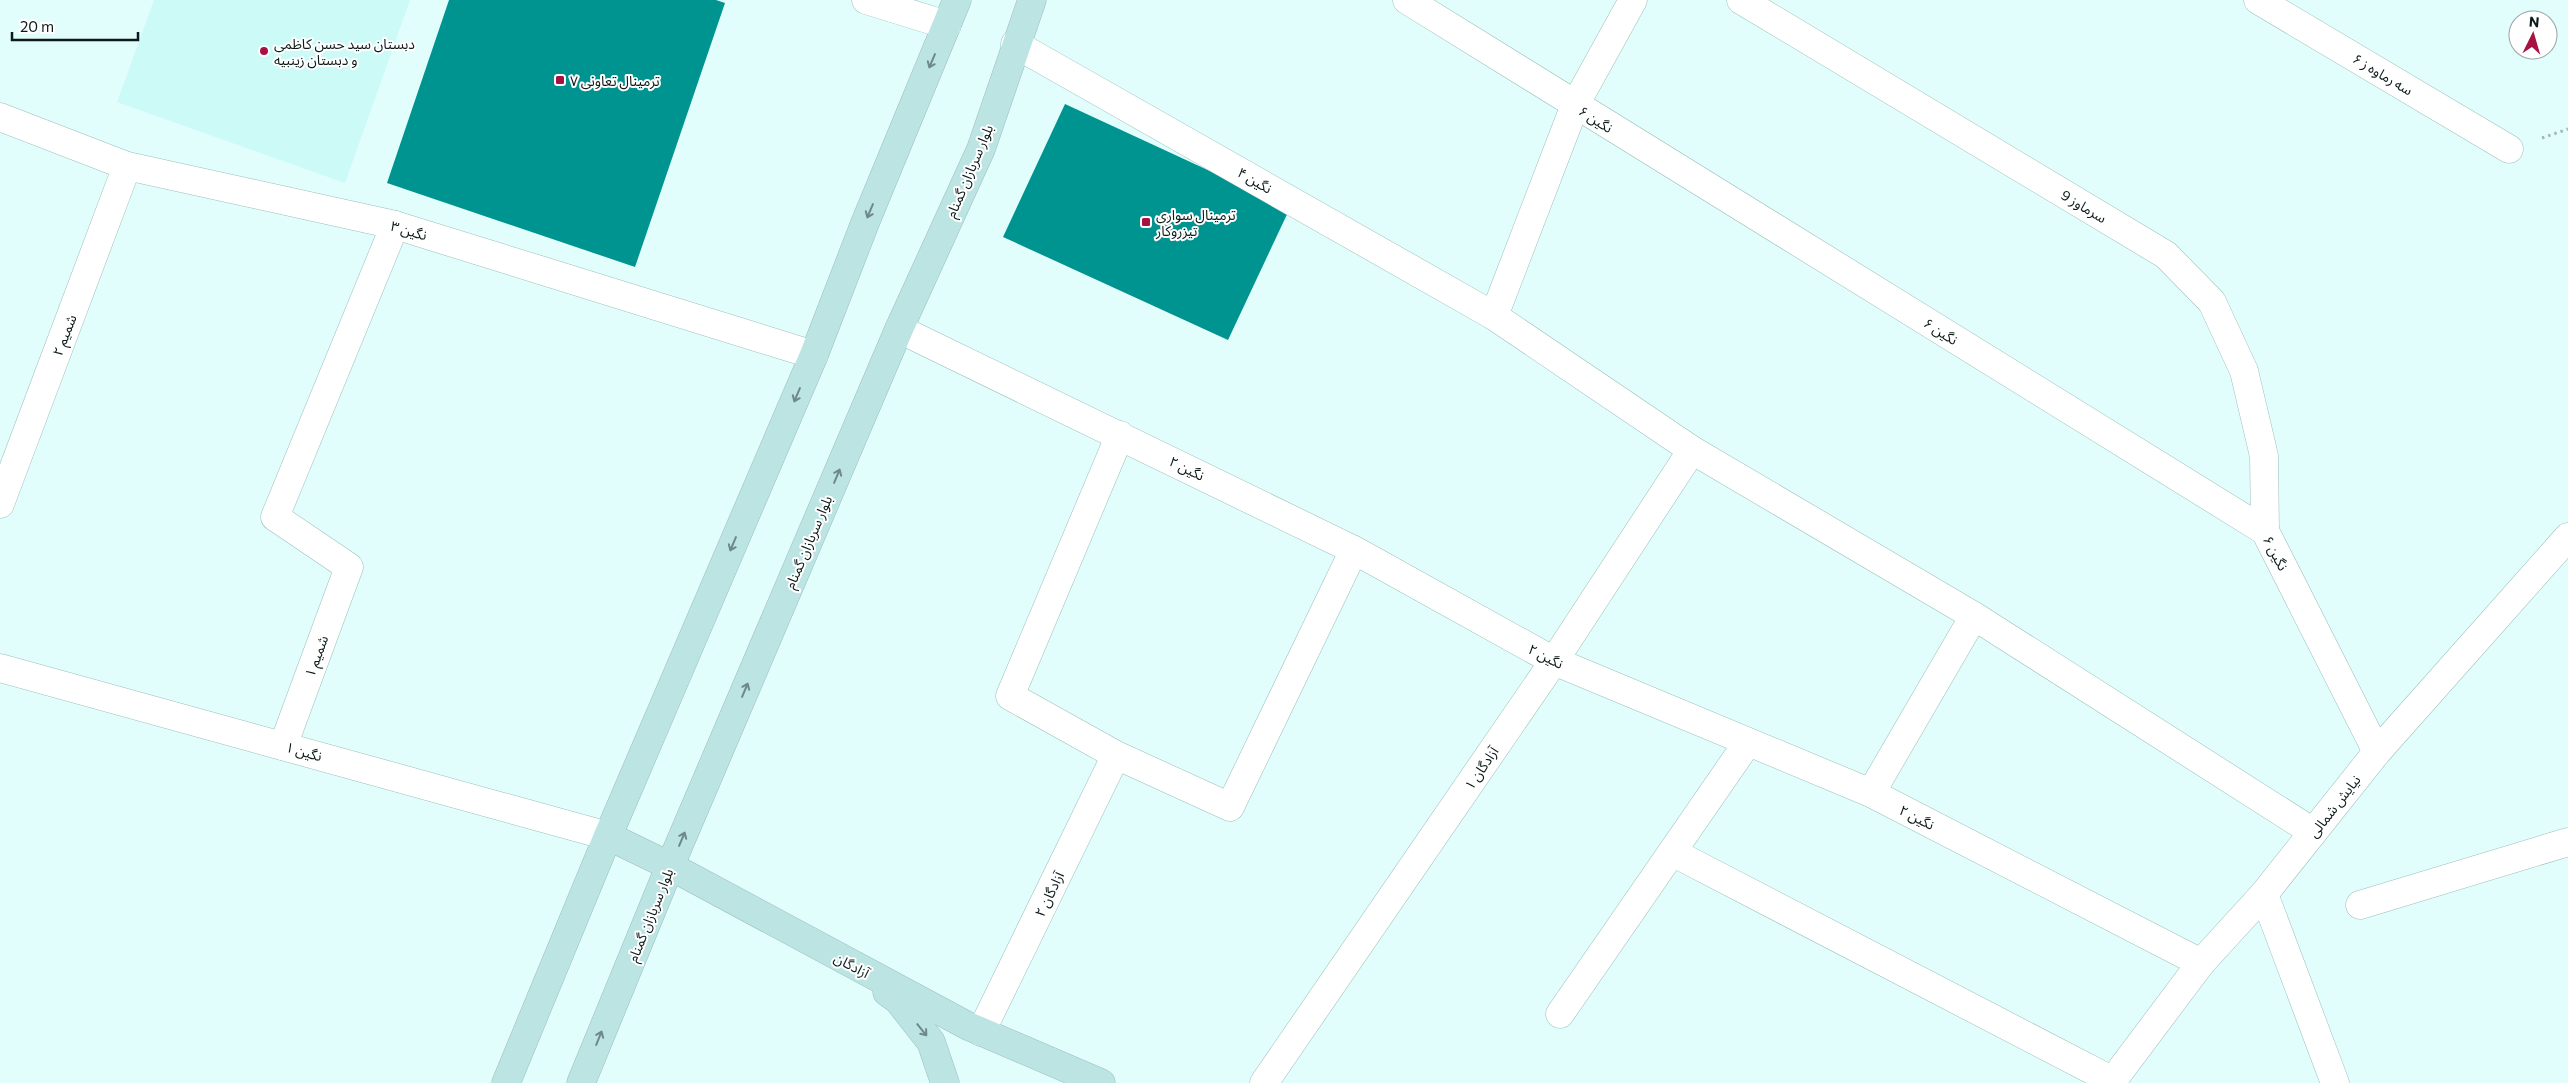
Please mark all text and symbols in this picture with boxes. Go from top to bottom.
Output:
scale bar [12,10,139,42]
north arrow [2508,10,2558,60]
text: N [2528,13,2540,30]
text: 20 m [20,17,54,35]
place label: دبستان سید حسن کاظمی و دبستان زینبیه [274,35,415,69]
marker: دبستان سید حسن کاظمی و دبستان زینبیه [258,45,270,57]
street label: سه رماوه ز ۶ [2349,49,2416,99]
one-way arrow [926,53,936,68]
place label: ترمینال تعاونی ۷ [570,72,660,90]
marker: ترمینال تعاونی ۷ [554,74,566,86]
street label: نگین ۶ [1575,102,1616,137]
street label: بلوار سربازان گمنام [942,122,999,221]
street label: نگین ۴ [1234,163,1275,198]
street label: سرماوز 9 [2058,186,2110,227]
one-way arrow [864,204,873,219]
place label: ترمینال سواری تیزروکار [1155,206,1236,240]
marker: ترمینال سواری تیزروکار [1140,216,1152,228]
street label: نگین ۳ [389,217,429,244]
street label: شمیم ۲ [48,312,82,359]
street label: نگین ۶ [1920,314,1961,349]
one-way arrow [792,387,801,402]
street label: نگین ۲ [1166,452,1208,485]
one-way arrow [832,469,842,484]
street label: بلوار سربازان گمنام [781,493,838,592]
street label: نگین ۶ [2259,533,2292,574]
one-way arrow [727,536,737,551]
street label: شمیم ۱ [301,633,334,680]
street label: نگین ۲ [1525,640,1567,673]
one-way arrow [741,683,751,698]
street label: نگین ۱ [284,738,324,765]
street label: آزادگان ۱ [1460,743,1503,793]
street label: نیایش شمالی [2304,771,2365,841]
street label: نگین ۲ [1896,801,1938,834]
one-way arrow [677,832,687,847]
street label: بلوار سربازان گمنام [623,865,679,965]
street label: آزادگان ۲ [1031,868,1069,920]
street label: آزادگان [831,949,873,983]
one-way arrow [916,1024,927,1037]
one-way arrow [595,1031,605,1046]

